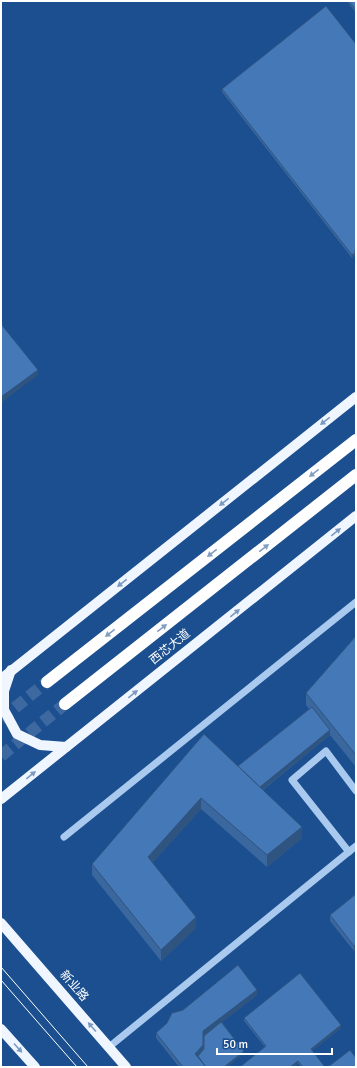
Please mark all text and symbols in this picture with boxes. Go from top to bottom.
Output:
one-way arrow [320,417,331,426]
one-way arrow [309,468,320,477]
one-way arrow [218,498,229,506]
one-way arrow [331,527,342,536]
one-way arrow [258,544,269,552]
one-way arrow [206,549,217,557]
one-way arrow [116,578,127,587]
one-way arrow [229,608,240,617]
one-way arrow [156,624,167,633]
street label: 西芯大道 [147,626,193,668]
one-way arrow [104,629,115,637]
one-way arrow [127,689,138,698]
one-way arrow [26,771,37,779]
street label: 新业路 [57,967,91,1005]
one-way arrow [87,1021,96,1032]
scale bar [217,1030,332,1056]
text: 50 m [223,1037,248,1052]
one-way arrow [13,1043,22,1053]

